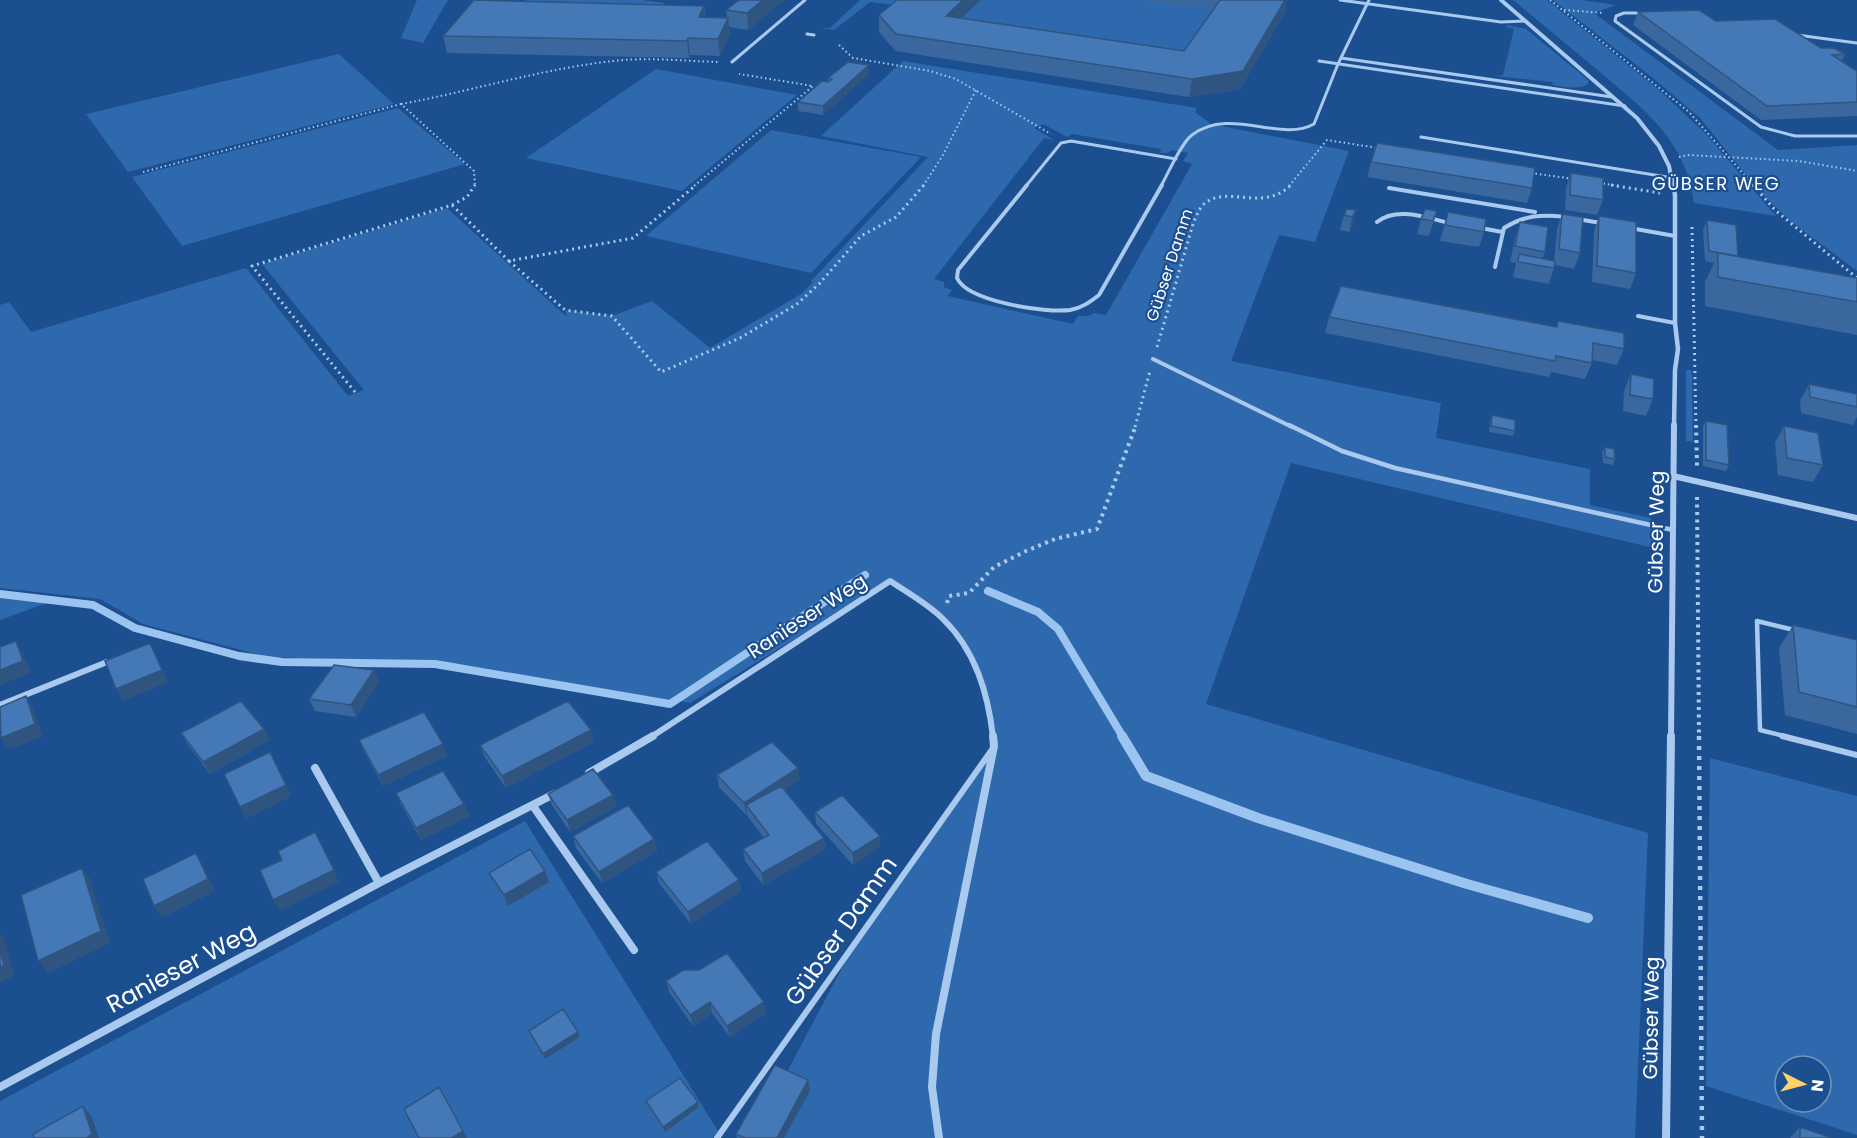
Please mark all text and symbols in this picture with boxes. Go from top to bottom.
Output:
district label: GÜBSER WEG [1652,171,1780,196]
street label: Gübser Damm [1140,206,1199,324]
street label: Gübser Weg [1641,470,1671,594]
street label: Ranieser Weg [742,567,872,665]
street label: Gübser Damm [777,849,904,1012]
street label: Ranieser Weg [101,914,261,1021]
street label: Gübser Weg [1636,956,1666,1080]
north arrow [1773,1054,1833,1114]
text: N [1805,1078,1829,1093]

